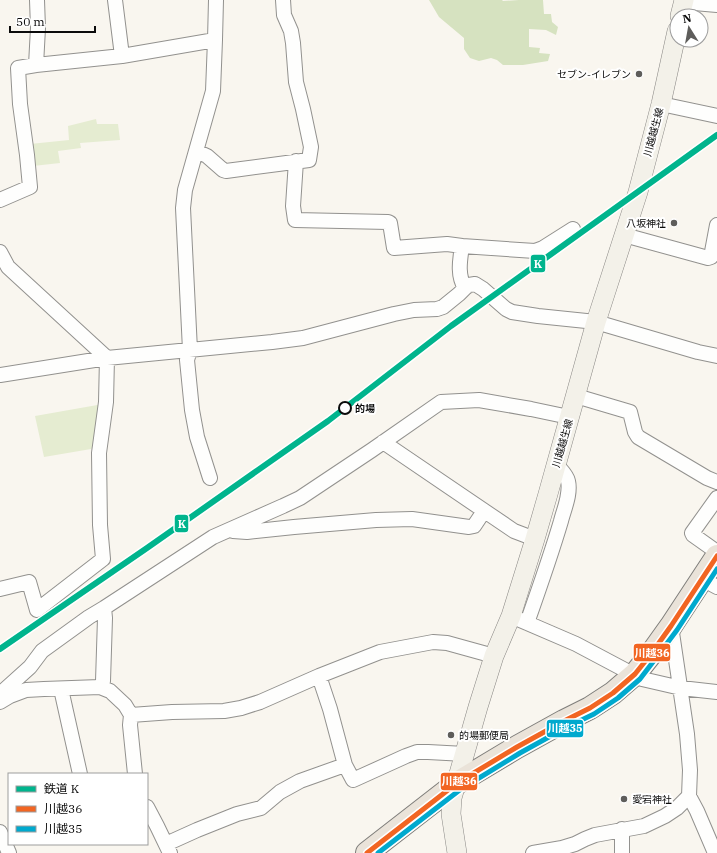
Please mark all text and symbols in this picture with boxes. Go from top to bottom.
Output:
scale bar [10,8,95,34]
north arrow [669,8,709,48]
text: N [681,10,693,26]
text: 50 m [16,14,45,29]
place label: セブン-イレブン [557,68,631,81]
marker: セブン-イレブン [634,69,644,79]
street label: 川越越生線 [641,106,666,158]
place label: 八坂神社 [626,217,666,230]
marker: 八坂神社 [669,218,679,228]
line badge: K [530,254,546,273]
text: K [534,257,543,271]
marker: 的場 [338,401,352,415]
place label: 的場 [355,402,375,415]
street label: 川越越生線 [549,417,576,469]
line badge: K [174,514,189,533]
text: K [178,517,187,531]
line badge: 川越36 [633,643,671,662]
text: 川越36 [634,646,670,660]
line badge: 川越35 [546,719,584,738]
text: 川越35 [547,721,583,735]
place label: 的場郵便局 [459,729,509,742]
marker: 的場郵便局 [446,730,456,740]
line badge: 川越36 [440,772,478,791]
legend [8,773,148,845]
text: 川越36 [441,774,477,788]
text: 鉄道 K [44,781,80,796]
place label: 愛宕神社 [632,793,672,806]
marker: 愛宕神社 [619,794,629,804]
text: 川越36 [44,801,82,816]
text: 川越35 [44,821,82,836]

